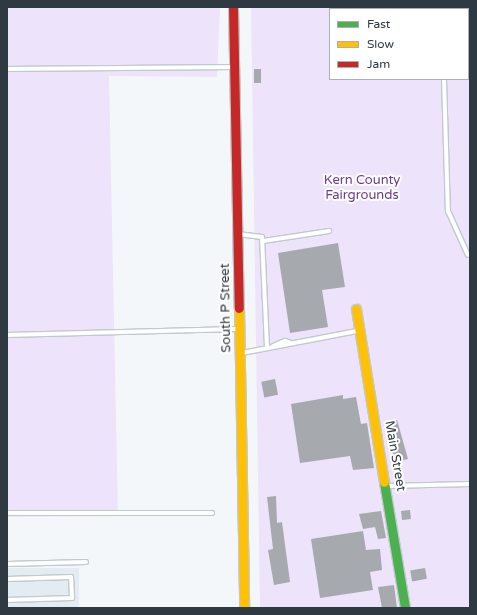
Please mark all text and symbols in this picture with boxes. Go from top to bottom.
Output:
legend [329,8,469,80]
text: Fast [367,17,390,31]
text: Slow [367,37,394,51]
text: Jam [367,57,390,71]
park label: Kern County Fairgrounds [324,173,400,204]
street label: South P Street [217,263,235,353]
street label: Main Street [381,419,409,493]

